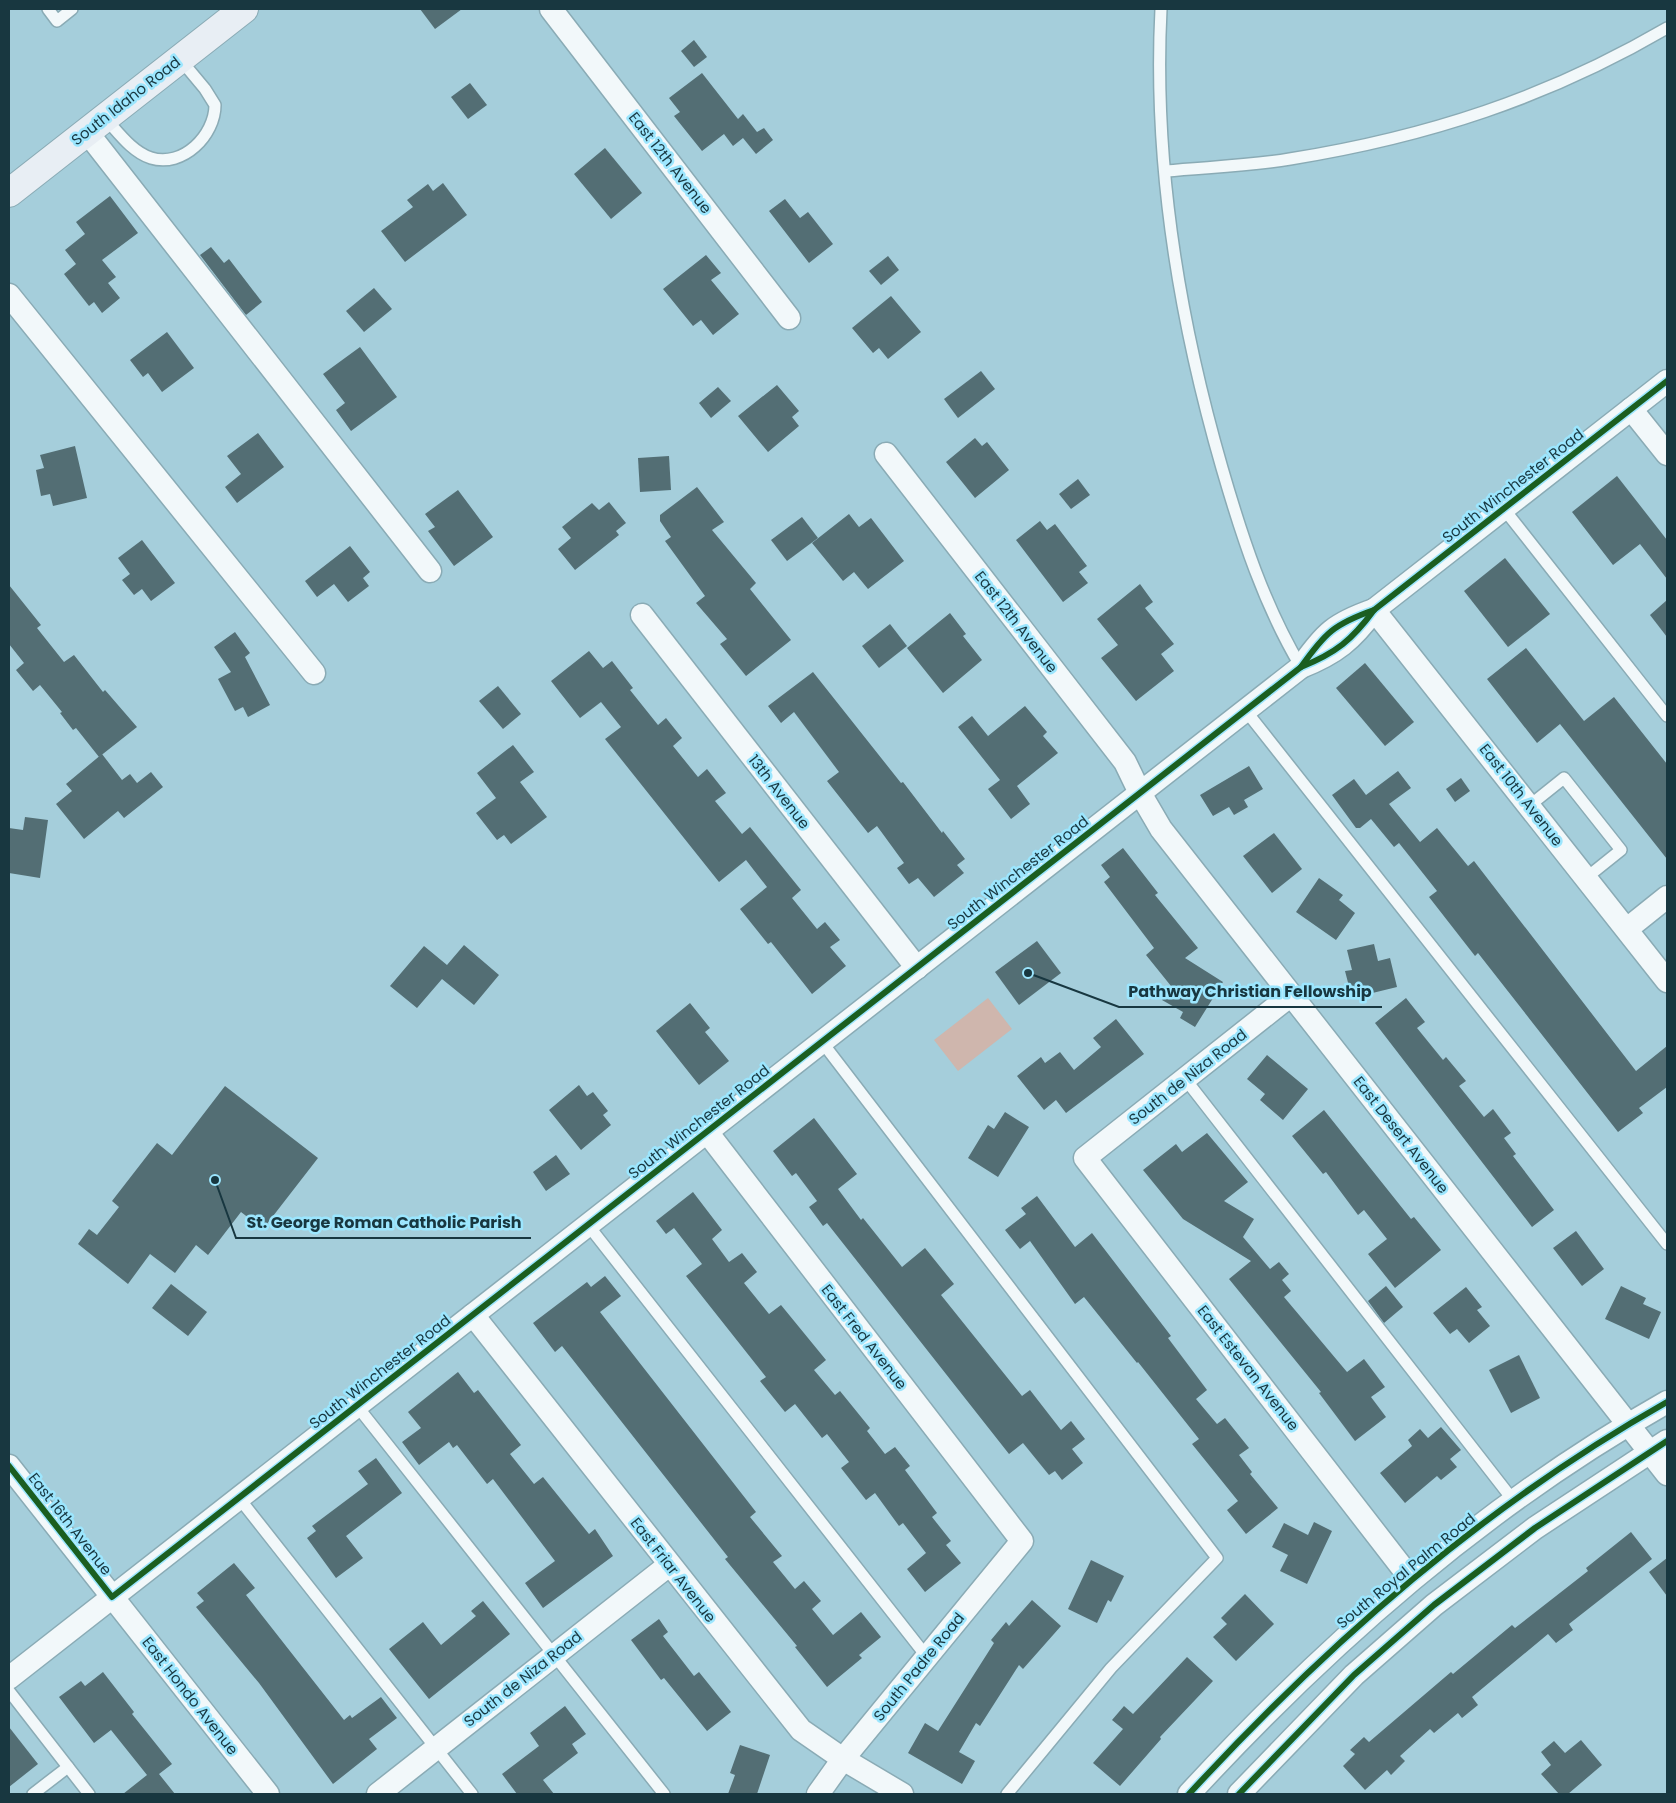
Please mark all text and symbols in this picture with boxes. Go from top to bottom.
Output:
street label: South Idaho Road [67,51,185,150]
street label: East 12th Avenue [624,107,717,218]
street label: South Winchester Road [1438,424,1588,548]
street label: East 12th Avenue [970,566,1063,677]
street label: East 10th Avenue [1475,739,1568,850]
street label: 13th Avenue [744,750,815,833]
street label: South Winchester Road [943,811,1093,935]
callout: Pathway Christian Fellowship [1119,976,1382,1007]
text: Pathway Christian Fellowship [1128,980,1372,1003]
street label: South de Niza Road [1124,1024,1251,1129]
street label: South Winchester Road [624,1060,774,1184]
street label: East Desert Avenue [1349,1072,1454,1198]
callout: St. George Roman Catholic Parish [236,1207,531,1238]
text: St. George Roman Catholic Parish [246,1211,522,1234]
street label: East Fred Avenue [817,1280,912,1394]
street label: East Estevan Avenue [1193,1301,1304,1435]
street label: South Winchester Road [305,1310,455,1434]
street label: East 16th Avenue [24,1468,117,1579]
street label: South Royal Palm Road [1332,1508,1480,1633]
street label: East Friar Avenue [626,1513,721,1627]
street label: South Padre Road [868,1608,969,1725]
street label: South de Niza Road [459,1626,586,1731]
street label: East Hondo Avenue [138,1632,243,1759]

